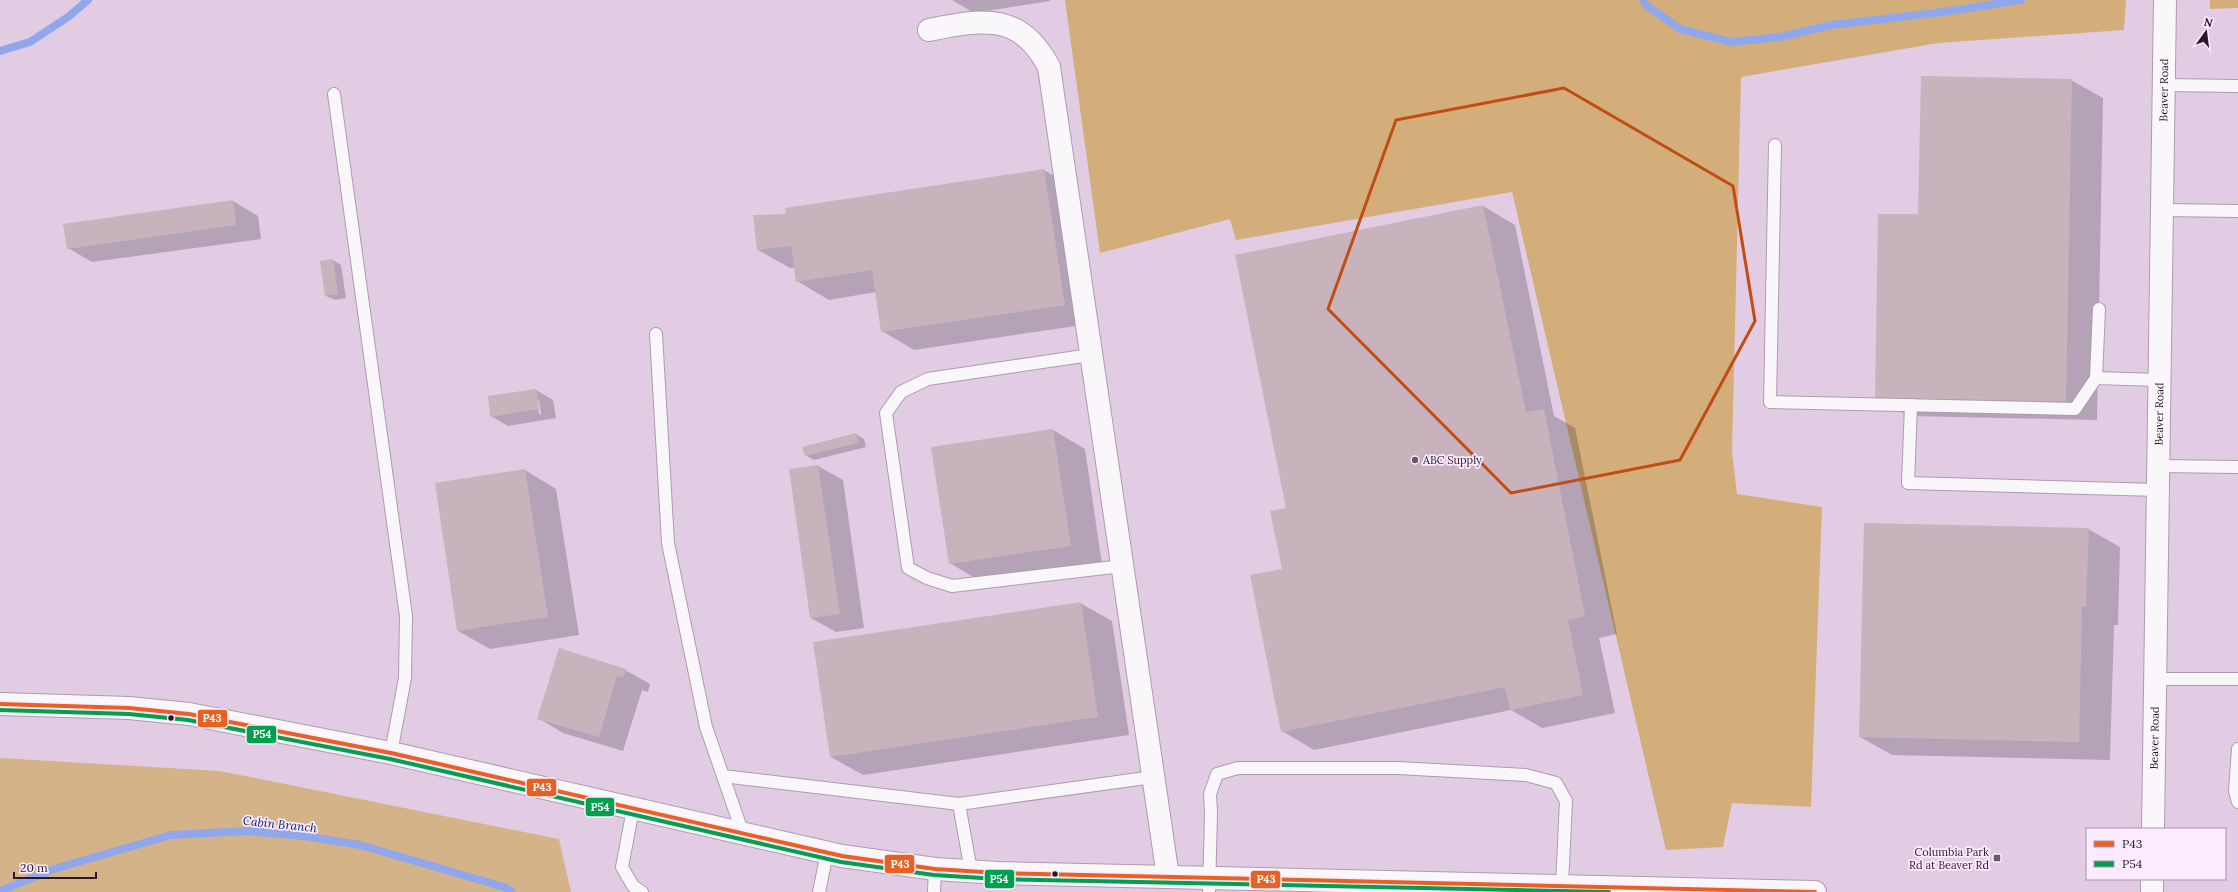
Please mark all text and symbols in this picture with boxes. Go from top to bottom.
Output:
north arrow [2186,12,2226,52]
text: N [2203,14,2215,30]
street label: Beaver Road [2156,58,2171,122]
street label: Beaver Road [2152,382,2166,446]
place label: ABC Supply [1422,453,1482,467]
marker: ABC Supply [1410,455,1420,465]
street label: Beaver Road [2147,706,2162,770]
line badge: P43 [197,709,228,728]
text: P43 [202,711,222,725]
unlabelled marker [166,713,176,723]
line badge: P54 [246,725,277,744]
text: P54 [252,727,272,741]
line badge: P43 [526,778,557,797]
text: P43 [532,780,552,794]
line badge: P54 [585,797,615,817]
text: P54 [590,800,610,814]
water label: Cabin Branch [242,813,318,835]
legend [2086,828,2226,880]
text: P43 [2122,836,2143,851]
place label: Columbia Park Rd at Beaver Rd [1909,845,1989,872]
marker: Columbia Park Rd at Beaver Rd [1992,853,2002,863]
scale bar [14,854,96,880]
line badge: P43 [884,854,915,874]
text: P54 [2122,856,2143,871]
text: P43 [890,857,910,871]
text: 20 m [20,860,48,875]
line badge: P54 [984,869,1015,889]
unlabelled marker [1050,869,1060,879]
line badge: P43 [1250,870,1281,889]
text: P54 [989,872,1009,886]
text: P43 [1256,872,1276,886]

